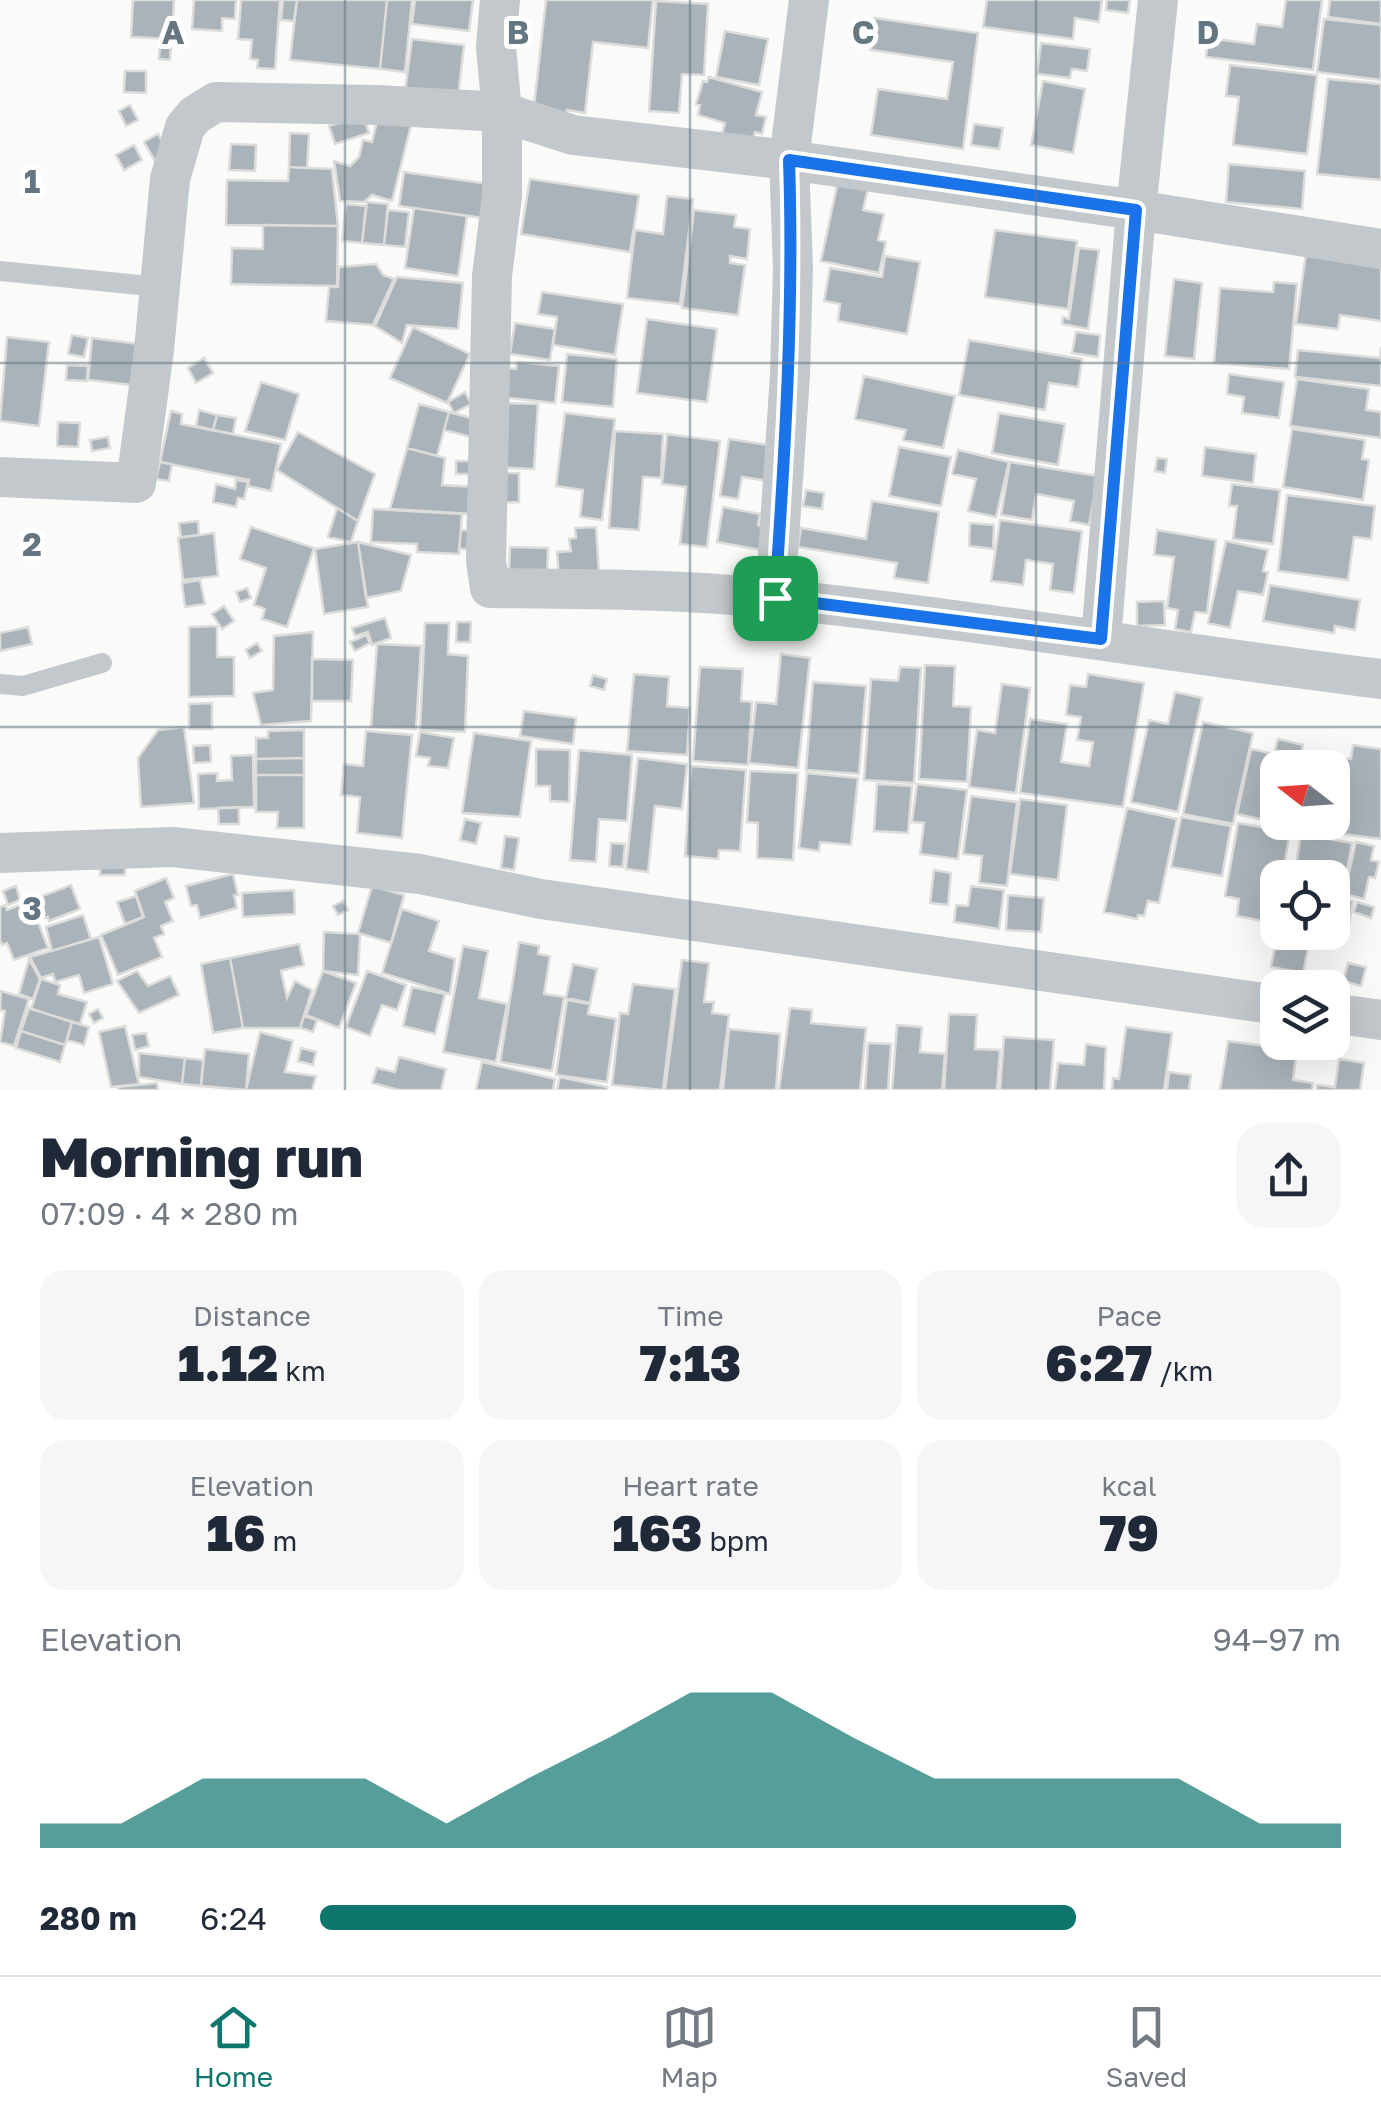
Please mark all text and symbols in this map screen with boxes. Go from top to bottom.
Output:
text: A [162,13,185,51]
text: B [507,13,529,51]
text: C [852,13,874,51]
text: D [1197,13,1219,51]
text: 1 [24,162,40,200]
text: 2 [22,525,42,563]
pin [733,556,818,641]
icon: arrive [748,571,803,626]
north arrow [1260,750,1350,840]
map controls [1260,750,1350,1060]
button: locate [1260,860,1350,950]
text: 3 [22,889,42,927]
button: layers [1260,970,1350,1060]
text: Morning run [40,1123,363,1189]
button: share [1236,1123,1341,1228]
text: 07:09 · 4 × 280 m [40,1194,299,1232]
text: Distance [193,1299,311,1332]
text: Time [658,1299,723,1332]
text: Pace [1096,1299,1162,1332]
text: 1.12 [178,1332,278,1392]
text: 7:13 [640,1332,741,1392]
text: 6:27 [1045,1332,1152,1392]
text: km [278,1354,326,1387]
text: /km [1152,1354,1213,1387]
text: Elevation [190,1469,314,1502]
text: Heart rate [622,1469,759,1502]
text: kcal [1102,1469,1157,1502]
text: 16 [206,1502,265,1562]
text: 163 [612,1502,703,1562]
text: 79 [1099,1502,1159,1562]
text: m [265,1524,297,1557]
text: bpm [703,1524,769,1557]
text: Elevation [40,1620,182,1658]
text: 94–97 m [1213,1620,1341,1658]
text: 280 m [40,1899,137,1937]
text: 6:24 [200,1899,267,1937]
tab: Home [194,2000,273,2093]
tab: Map [661,2000,718,2093]
tab: Saved [1105,2000,1187,2093]

